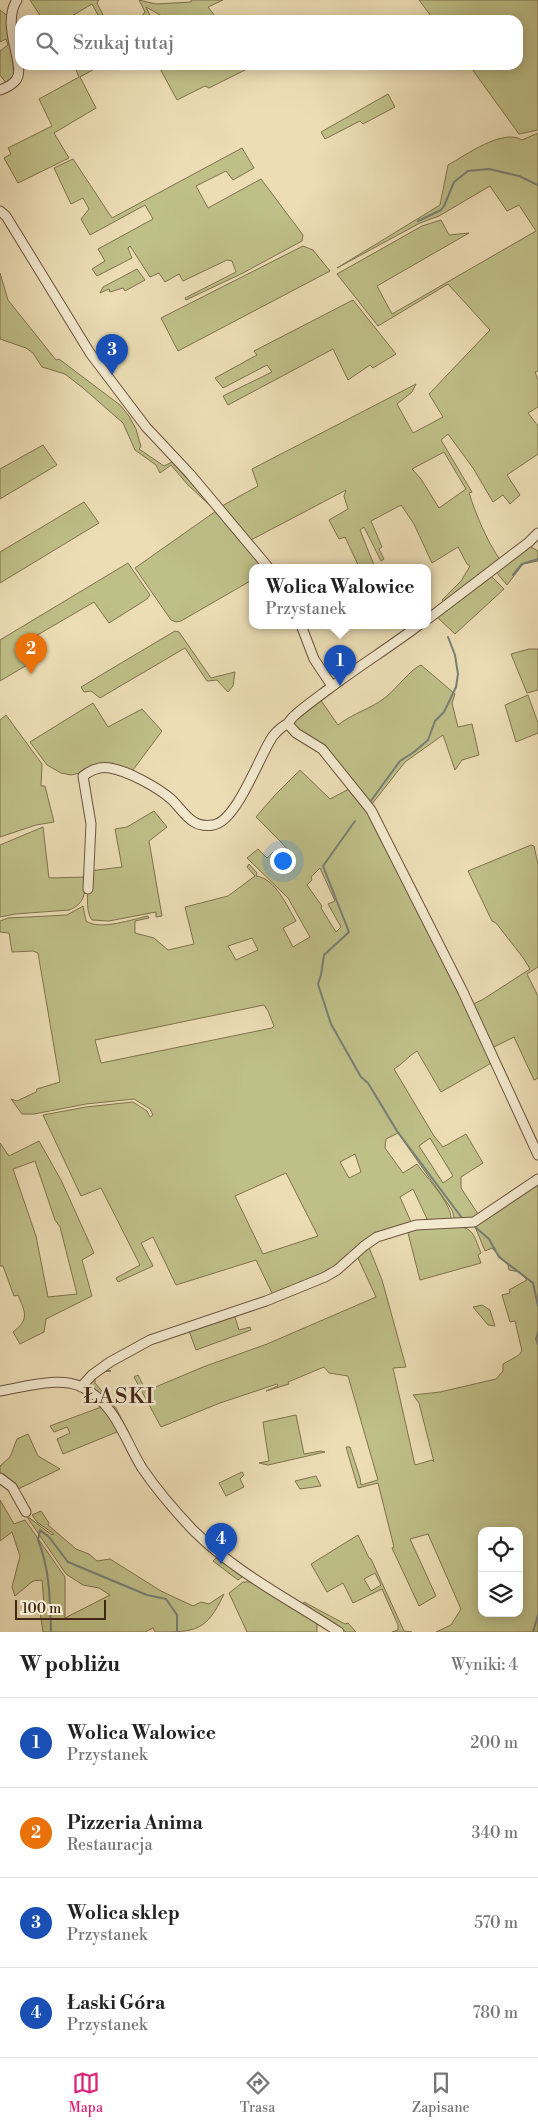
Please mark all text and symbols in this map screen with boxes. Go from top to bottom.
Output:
search box [15,15,523,70]
icon: search [33,29,61,57]
text: Szukaj tutaj [73,31,174,55]
pin: 3 [96,334,128,375]
popup [249,564,431,629]
text: Wolica Walowice [266,575,414,599]
text: Przystanek [266,599,346,619]
pin: 2 [15,633,47,674]
pin: 1 [324,645,356,686]
your location [270,848,296,874]
district label: ŁASKI [83,1383,155,1410]
pin: 4 [205,1523,237,1564]
map controls [478,1527,523,1617]
button: locate [478,1527,523,1572]
button: layers [478,1572,523,1617]
scale bar [15,1597,106,1620]
text: 100 m [22,1600,61,1618]
text: W pobliżu [20,1652,120,1678]
text: Wyniki: 4 [451,1655,518,1675]
text: Wolica Walowice [67,1721,216,1745]
text: 1 [32,1733,40,1753]
text: 200 m [470,1733,518,1753]
text: Przystanek [67,1745,147,1765]
text: Pizzeria Anima [67,1811,203,1835]
text: 2 [31,1823,41,1843]
text: 340 m [471,1823,518,1843]
text: Restauracja [67,1835,153,1855]
text: Wolica sklep [67,1901,180,1925]
text: 3 [31,1913,41,1933]
text: 570 m [474,1913,518,1933]
text: Przystanek [67,1925,147,1945]
text: Łaski Góra [67,1991,165,2015]
text: 4 [31,2003,41,2023]
text: 780 m [473,2003,518,2023]
text: Przystanek [67,2015,147,2035]
tab: Mapa [68,2069,103,2117]
tab: Trasa [240,2069,275,2117]
tab: Zapisane [412,2069,470,2117]

